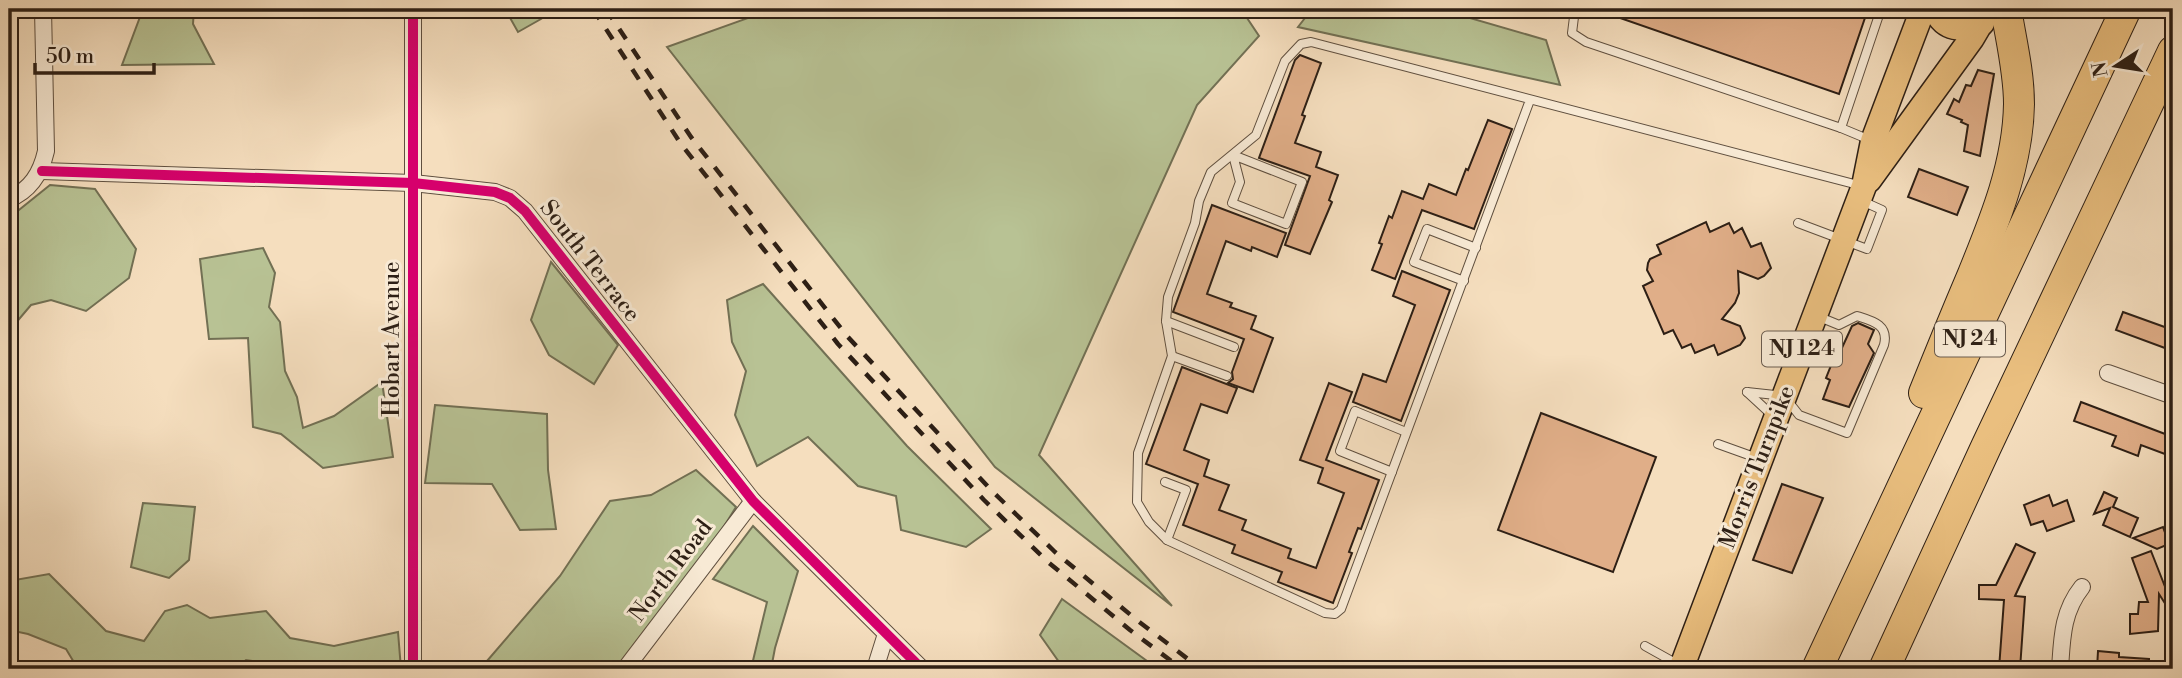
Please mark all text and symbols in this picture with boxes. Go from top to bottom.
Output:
scale bar [35,32,154,76]
north arrow [2080,32,2150,102]
text: 50 m [46,44,94,70]
text: N [2087,59,2114,79]
street label: South Terrace [534,194,646,328]
street label: Hobart Avenue [378,261,406,417]
road number: NJ 24 [1935,322,2005,356]
road number: NJ 124 [1762,332,1842,366]
street label: Morris Turnpike [1713,382,1801,552]
street label: North Road [624,514,718,628]

